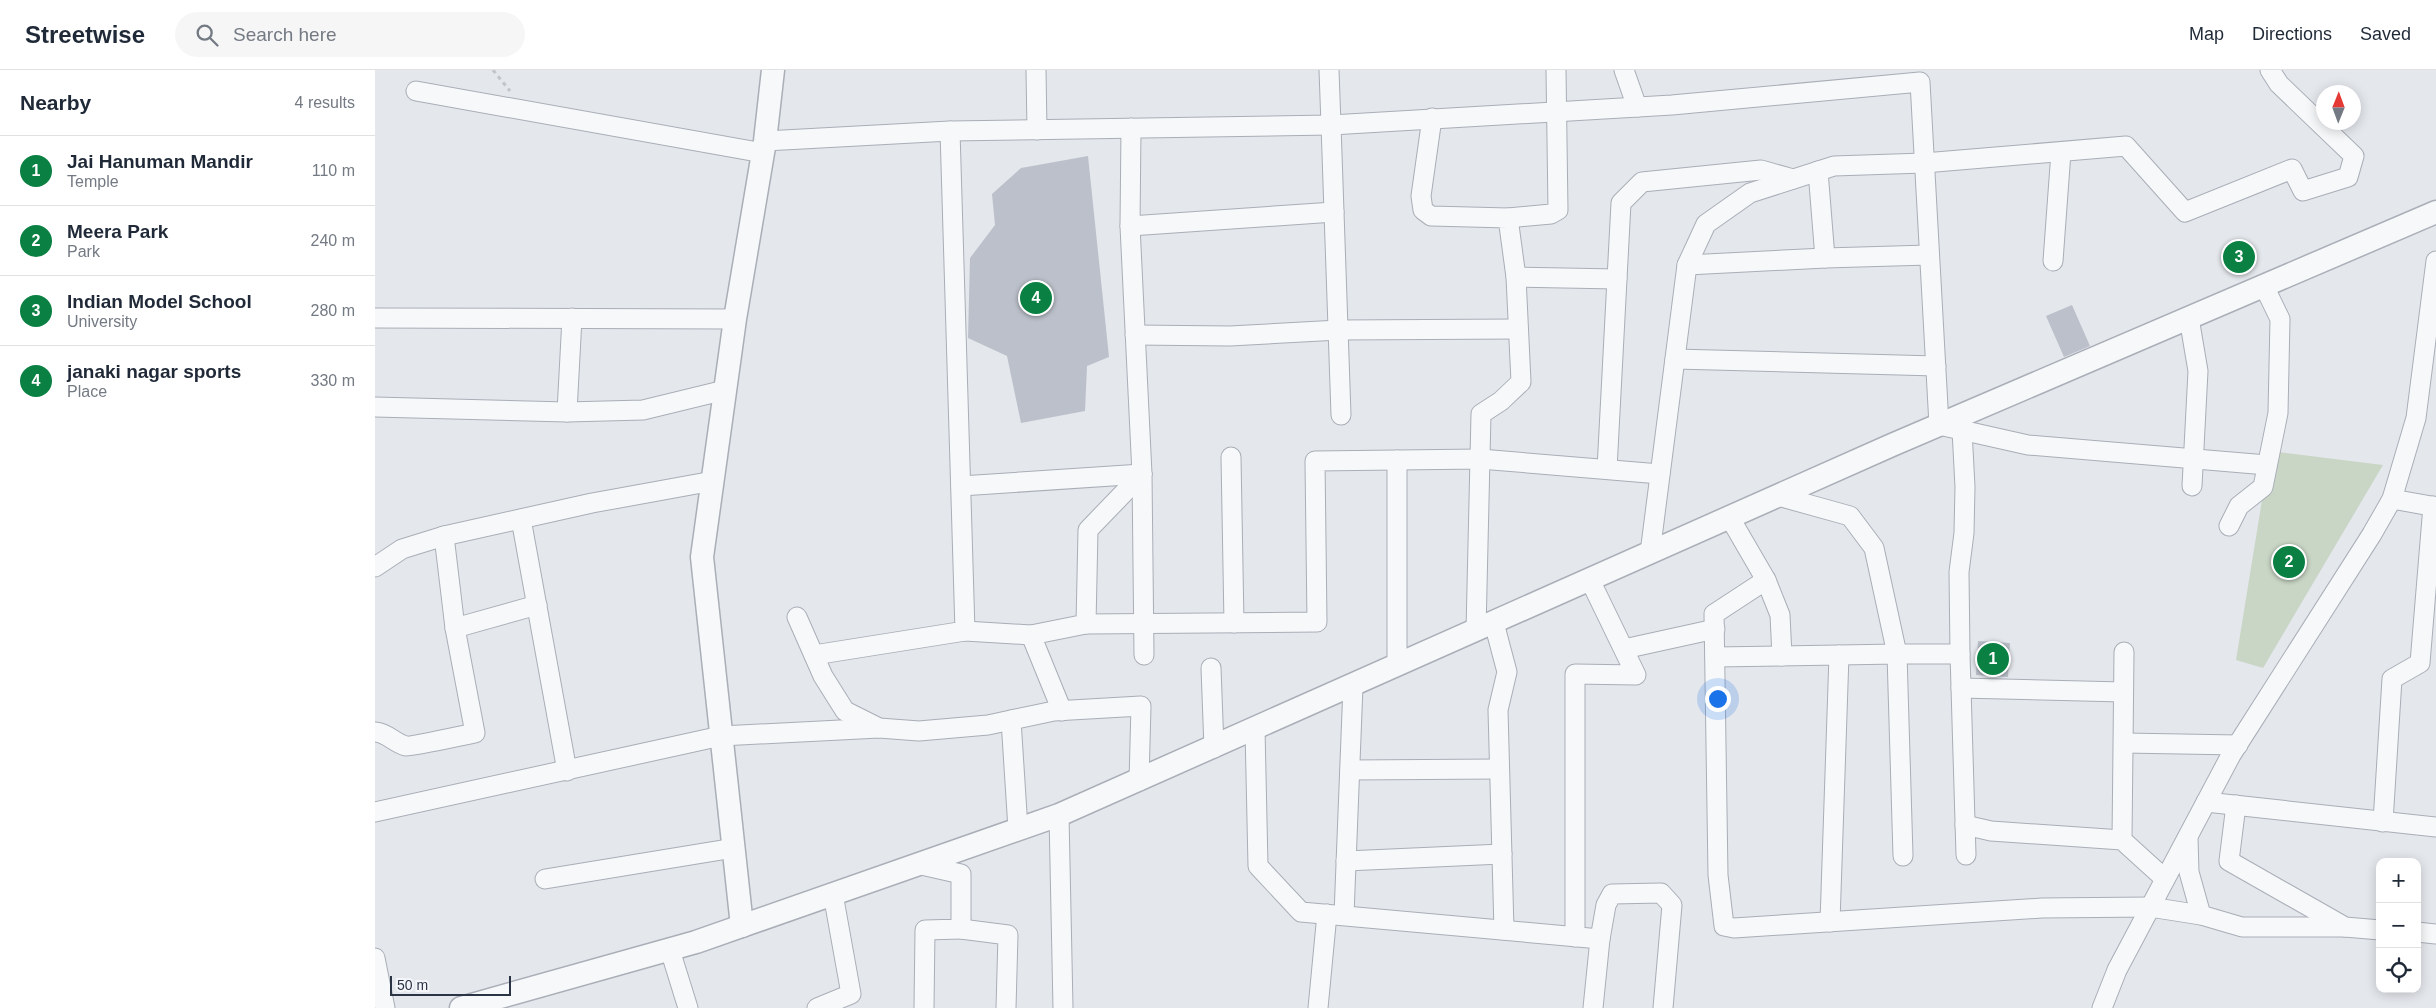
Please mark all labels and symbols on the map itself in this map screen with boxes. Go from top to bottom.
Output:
north arrow [2316,85,2361,130]
pin: 3 [2223,238,2255,276]
pin: 4 [1020,279,1052,317]
pin: 2 [2273,543,2305,581]
pin: 1 [1977,640,2009,678]
your location [1705,686,1731,712]
scale bar [390,973,511,996]

